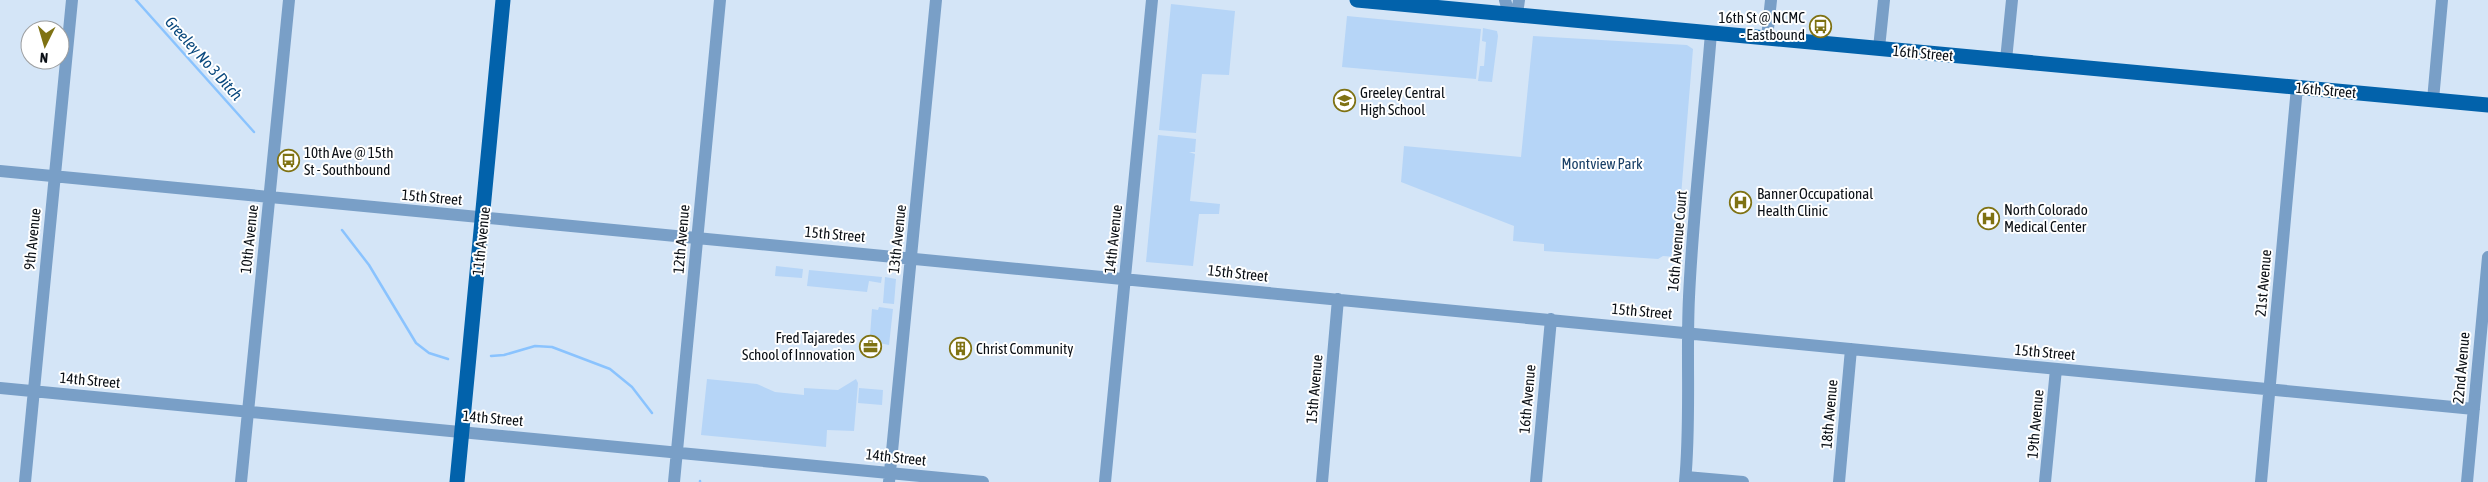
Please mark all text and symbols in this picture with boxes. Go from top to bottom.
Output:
place label: 16th St @ NCMC - Eastbound [1718,9,1805,43]
water label: Greeley No 3 Ditch [161,12,246,104]
bus stop icon: 16th St @ NCMC - Eastbound [1809,14,1833,38]
north arrow [20,20,70,70]
street label: 16th Street [1892,42,1954,64]
text: N [39,50,49,66]
street label: 16th Street [2295,79,2357,101]
place label: Greeley Central High School [1360,84,1445,118]
school or university icon: Greeley Central High School [1332,89,1356,113]
place label: 10th Ave @ 15th St - Southbound [304,144,393,178]
bus stop icon: 10th Ave @ 15th St - Southbound [276,149,300,173]
park label: Montview Park [1561,155,1643,172]
place label: Banner Occupational Health Clinic [1757,185,1873,219]
street label: 15th Street [401,186,463,208]
street label: 16th Avenue Court [1664,190,1690,292]
hospital icon: Banner Occupational Health Clinic [1729,190,1753,214]
place label: North Colorado Medical Center [2004,201,2088,235]
street label: 10th Avenue [237,203,261,274]
street label: 13th Avenue [885,203,909,274]
street label: 14th Avenue [1101,203,1125,274]
street label: 12th Avenue [670,204,693,274]
street label: 11th Avenue [469,205,493,276]
hospital icon: North Colorado Medical Center [1976,206,2000,230]
street label: 9th Avenue [20,207,44,271]
street label: 15th Street [804,223,866,245]
street label: 21st Avenue [2252,249,2274,317]
street label: 15th Street [1207,261,1269,285]
street label: 15th Street [1611,300,1673,322]
place label: Fred Tajaredes School of Innovation [742,329,855,363]
street label: 22nd Avenue [2449,331,2473,405]
office icon: Fred Tajaredes School of Innovation [859,334,883,358]
building icon: Christ Community [948,336,972,360]
place label: Christ Community [976,340,1073,357]
street label: 15th Street [2014,341,2076,363]
street label: 15th Avenue [1303,354,1326,424]
street label: 16th Avenue [1516,364,1539,434]
street label: 14th Street [59,369,121,391]
street label: 18th Avenue [1818,379,1841,449]
street label: 19th Avenue [2024,389,2047,459]
street label: 14th Street [462,407,524,429]
street label: 14th Street [865,445,927,469]

